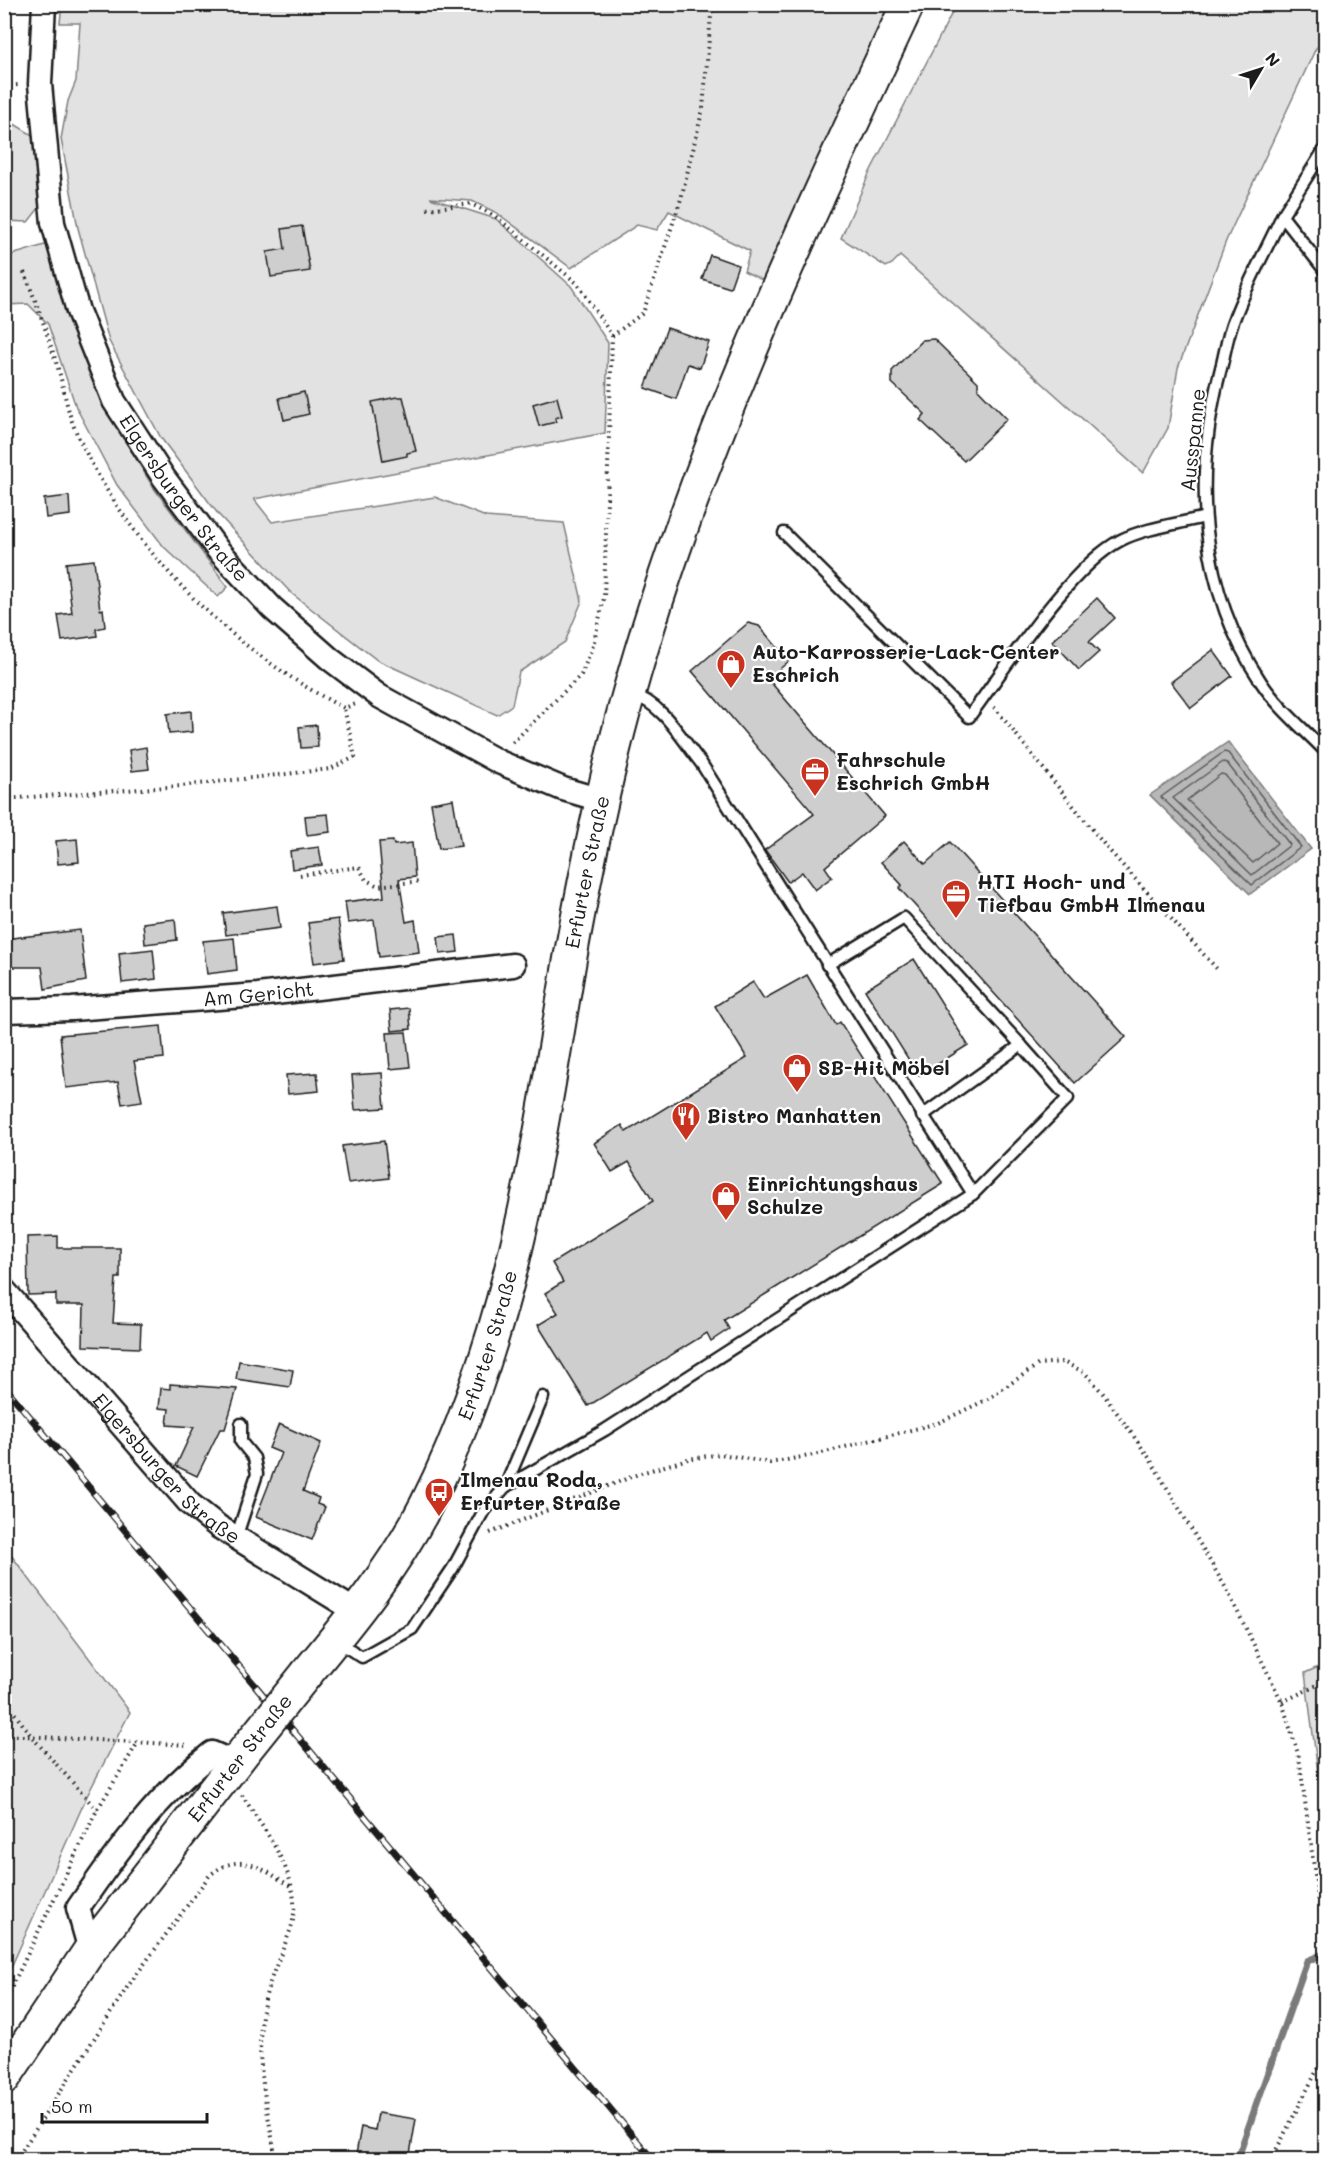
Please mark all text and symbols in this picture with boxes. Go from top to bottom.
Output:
north arrow [1231,39,1291,99]
text: N [1261,48,1285,71]
street label: Ausspanne [1174,387,1210,493]
street label: Elgersburger Straße [114,409,255,587]
place label: Auto-Karrosserie-Lack-Center Eschrich [752,638,1059,687]
shop icon: Auto-Karrosserie-Lack-Center Eschrich [715,648,747,690]
place label: Fahrschule Eschrich GmbH [836,746,991,795]
office icon: Fahrschule Eschrich GmbH [799,756,831,798]
street label: Erfurter Straße [558,793,615,950]
place label: HTI Hoch- und Tiefbau GmbH Ilmenau [977,868,1206,917]
office icon: HTI Hoch- und Tiefbau GmbH Ilmenau [940,878,972,920]
street label: Am Gericht [202,975,315,1011]
shop icon: SB-Hit Möbel [781,1052,813,1094]
place label: SB-Hit Möbel [818,1054,950,1080]
restaurant icon: Bistro Manhatten [670,1100,702,1142]
place label: Bistro Manhatten [707,1102,881,1128]
place label: Einrichtungshaus Schulze [747,1170,918,1219]
shop icon: Einrichtungshaus Schulze [710,1180,742,1222]
street label: Erfurter Straße [451,1267,522,1423]
street label: Elgersburger Straße [87,1387,246,1549]
place label: Ilmenau Roda, Erfurter Straße [460,1466,621,1515]
bus stop icon: Ilmenau Roda, Erfurter Straße [423,1476,455,1518]
street label: Erfurter Straße [181,1688,297,1827]
scale bar [42,2086,207,2124]
text: 50 m [51,2094,93,2118]

